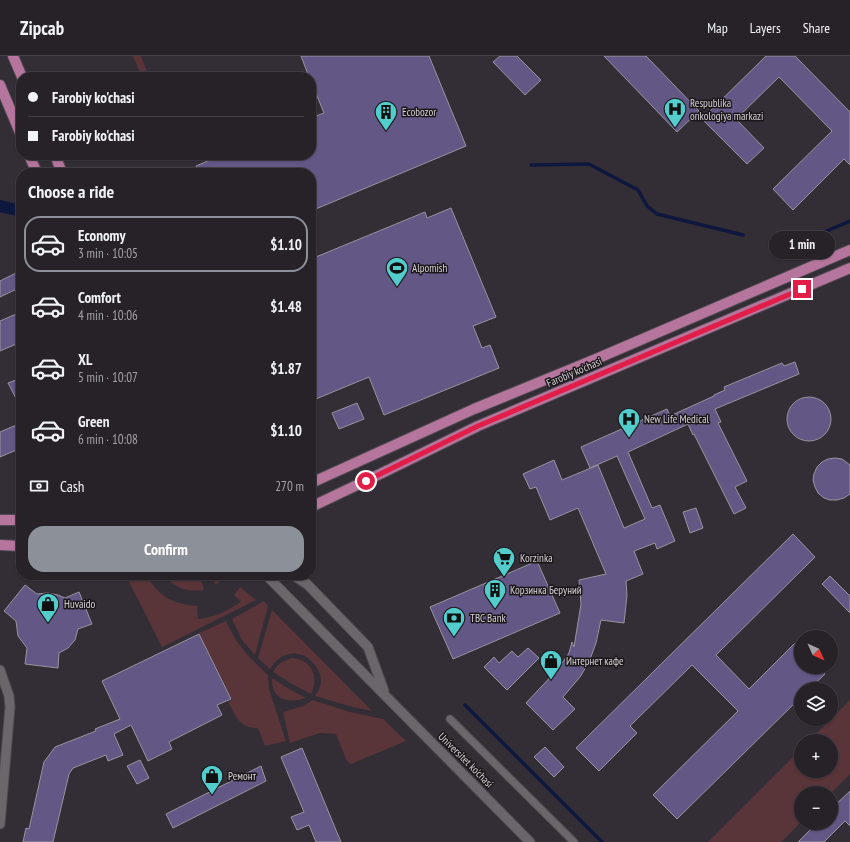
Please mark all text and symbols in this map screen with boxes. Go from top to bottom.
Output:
text: Zipcab [20,16,64,40]
text: Map [707,19,728,37]
text: Layers [750,19,781,37]
text: Share [803,19,830,37]
text: Farobiy ko'chasi [52,88,135,107]
hospital icon: Respublika onkologiya markazi [662,96,688,129]
place label: Respublika onkologiya markazi [690,96,763,123]
building icon: Ecobozor [373,99,399,132]
place label: Ecobozor [402,105,436,119]
text: Farobiy ko'chasi [52,126,135,145]
text: Choose a ride [28,180,114,203]
icon: car [30,226,66,262]
text: Economy [78,226,126,245]
callout: 1 min [769,231,835,259]
text: $1.10 [270,235,302,254]
text: 1 min [789,236,815,253]
text: 3 min · 10:05 [78,245,138,262]
sports icon: Alpomish [384,255,410,288]
place label: Alpomish [412,261,448,275]
route end [793,280,811,298]
icon: car [30,288,66,324]
text: Comfort [78,288,121,307]
text: $1.48 [270,297,302,316]
text: 4 min · 10:06 [78,307,138,324]
icon: car [30,350,66,386]
text: XL [78,350,92,369]
street label: Farobiy ko'chasi [544,354,604,390]
text: $1.87 [270,359,302,378]
text: 5 min · 10:07 [78,369,138,386]
hospital icon: New Life Medical [616,406,642,439]
icon: car [30,412,66,448]
text: Green [78,412,110,431]
place label: New Life Medical [644,412,710,426]
text: $1.10 [270,421,302,440]
text: 6 min · 10:08 [78,431,138,448]
route start [357,472,375,490]
icon: cash [28,475,50,497]
text: Cash [60,477,84,496]
text: 270 m [275,478,304,495]
button: Confirm [28,526,304,572]
supermarket icon: Korzinka [491,545,517,578]
place label: Korzinka [520,551,553,565]
building icon: Корзинка Беруний [482,577,508,610]
place label: Корзинка Беруний [510,583,582,597]
shop icon: Huvaido [35,591,61,624]
place label: Huvaido [64,597,95,611]
bank icon: TBC Bank [441,605,467,638]
place label: TBC Bank [470,611,507,625]
north arrow [794,630,838,674]
map controls [794,630,838,830]
shop icon: Интернет кафе [538,648,564,681]
place label: Интернет кафе [566,654,624,668]
button: layers [794,682,838,726]
street label: Universitet ko'chasi [435,729,497,791]
button: + [794,734,838,778]
shop icon: Ремонт [199,763,225,796]
place label: Ремонт [228,769,256,783]
button: − [794,786,838,830]

